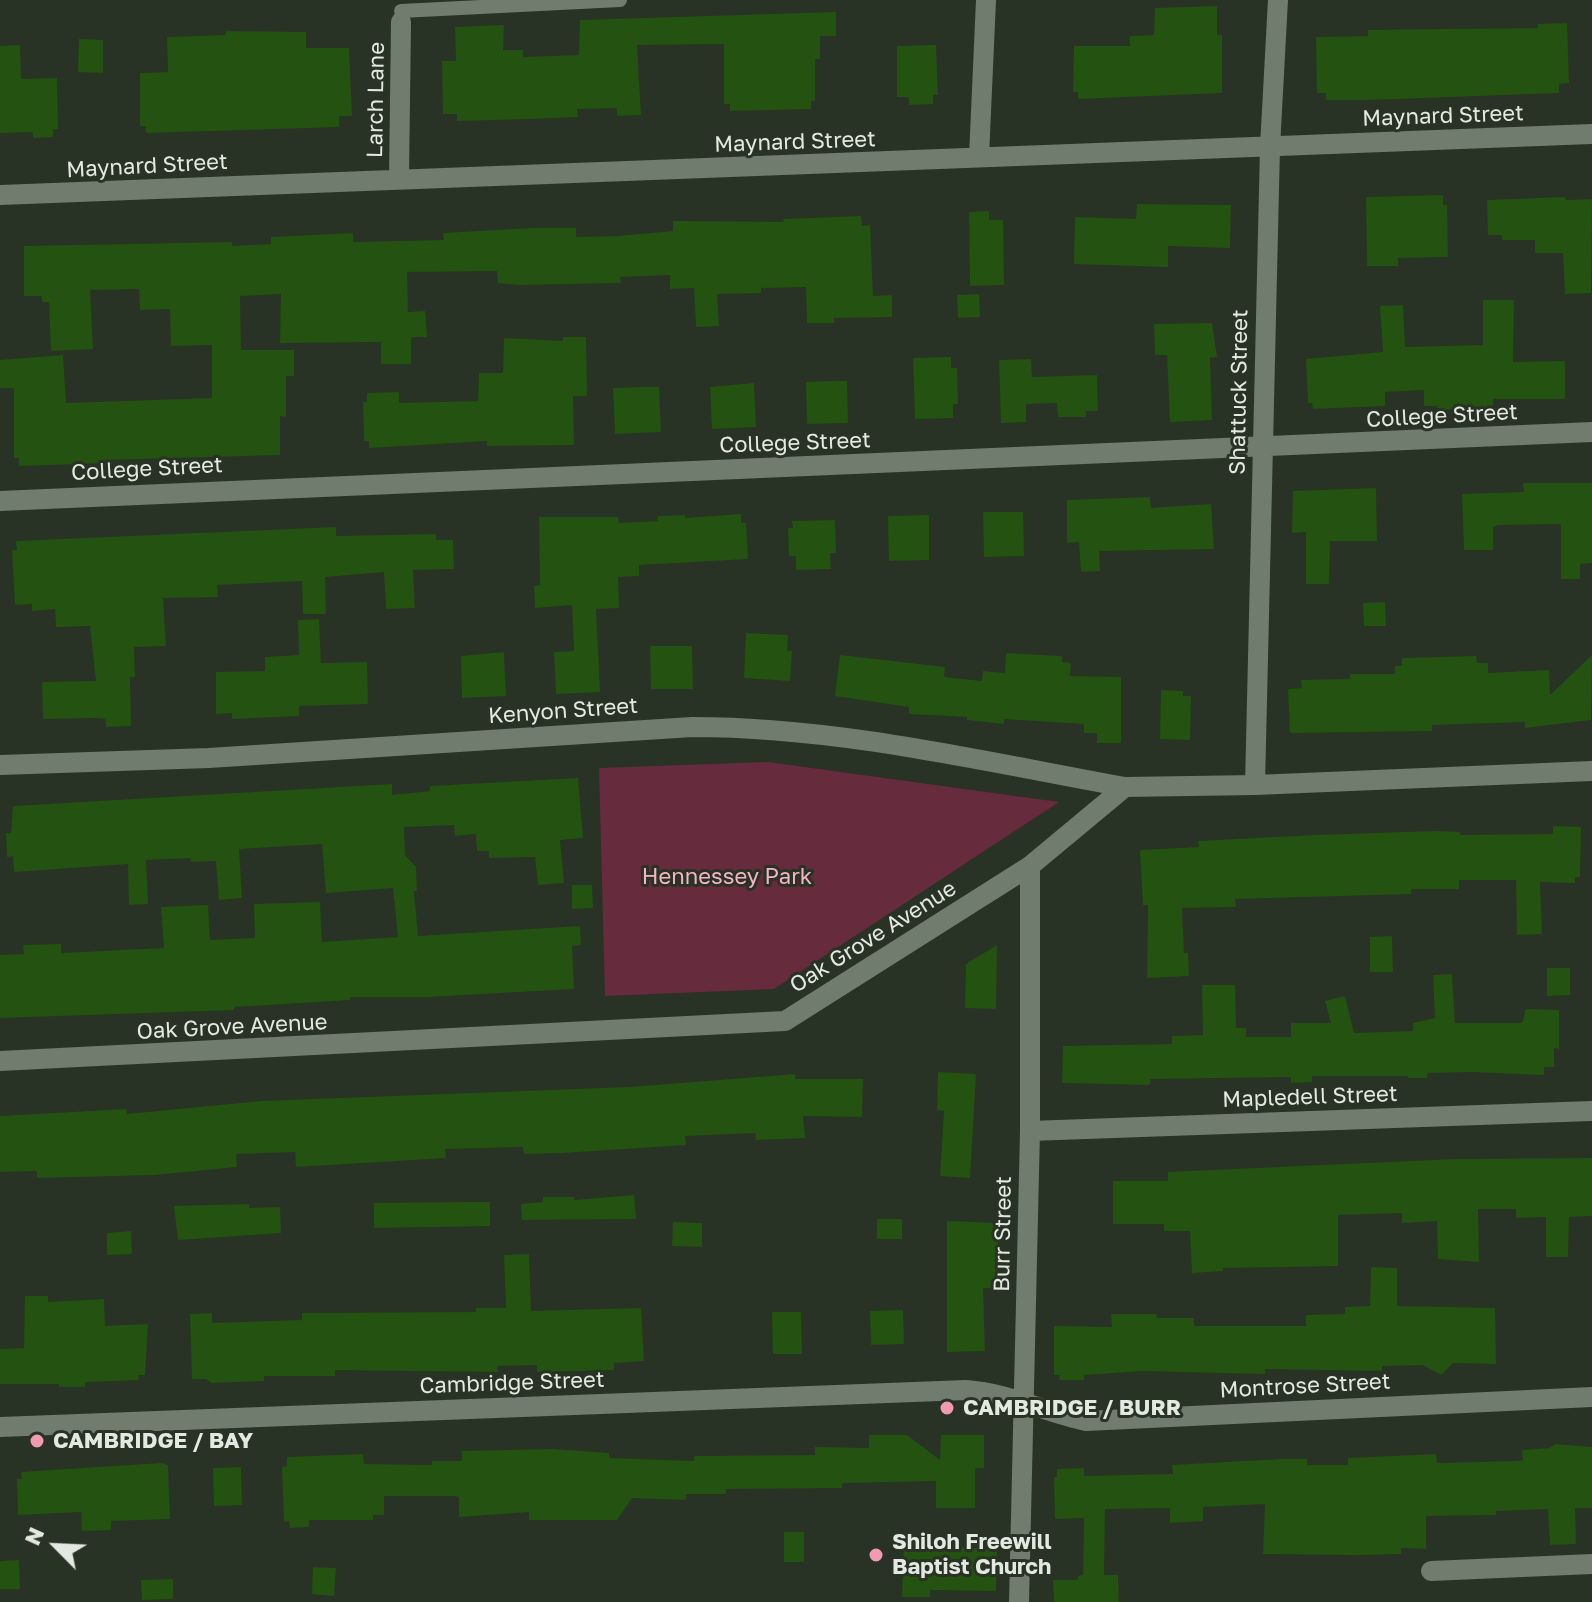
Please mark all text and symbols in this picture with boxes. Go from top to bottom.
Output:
street label: Larch Lane [362,42,390,158]
street label: Maynard Street [1362,100,1524,132]
street label: Maynard Street [714,126,876,158]
street label: Maynard Street [66,149,228,183]
street label: Shattuck Street [1224,309,1254,475]
street label: College Street [1366,399,1518,433]
street label: College Street [719,427,871,459]
street label: College Street [71,452,223,486]
street label: Kenyon Street [487,693,639,729]
park label: Hennessey Park [642,864,812,890]
street label: Oak Grove Avenue [785,875,961,999]
street label: Oak Grove Avenue [136,1009,328,1045]
street label: Mapledell Street [1222,1081,1398,1113]
street label: Burr Street [989,1176,1017,1292]
street label: Cambridge Street [419,1367,605,1399]
street label: Montrose Street [1219,1368,1391,1404]
place label: CAMBRIDGE / BURR [963,1395,1181,1421]
marker: CAMBRIDGE / BURR [938,1399,956,1417]
place label: CAMBRIDGE / BAY [53,1428,253,1454]
marker: CAMBRIDGE / BAY [28,1432,46,1450]
north arrow [16,1506,96,1586]
text: N [18,1523,49,1549]
place label: Shiloh Freewill Baptist Church [892,1529,1052,1580]
marker: Shiloh Freewill Baptist Church [867,1546,885,1564]

